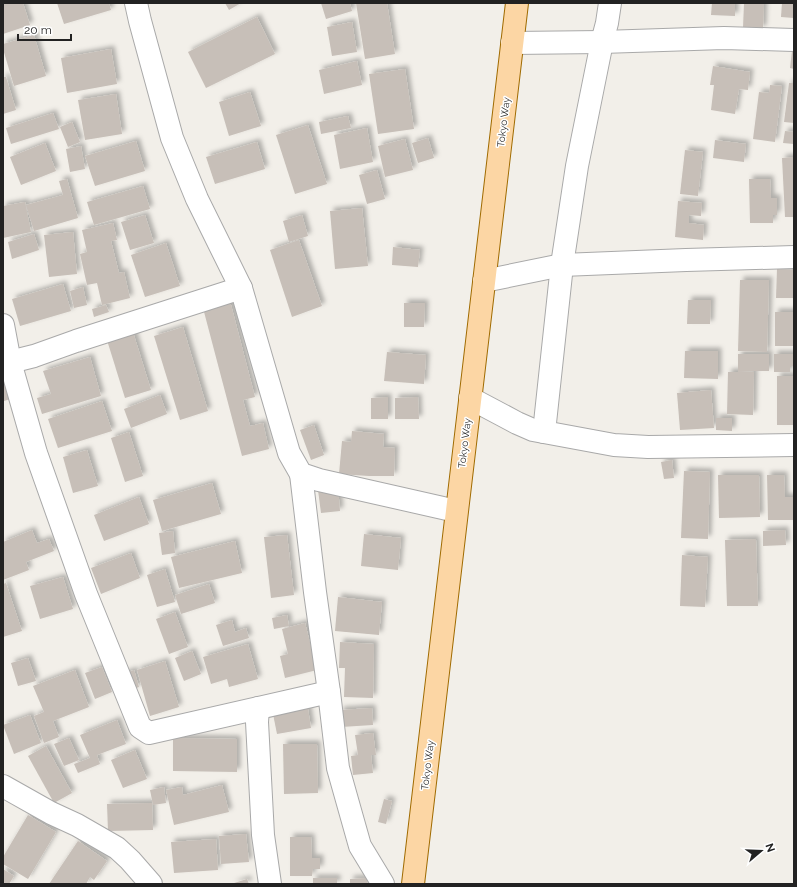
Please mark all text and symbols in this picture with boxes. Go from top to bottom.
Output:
scale bar [18,16,71,42]
text: 20 m [24,23,52,37]
street label: Tokyo Way [495,96,512,148]
street label: Tokyo Way [456,417,473,469]
street label: Tokyo Way [419,739,436,791]
north arrow [741,831,781,871]
text: N [762,842,777,854]

